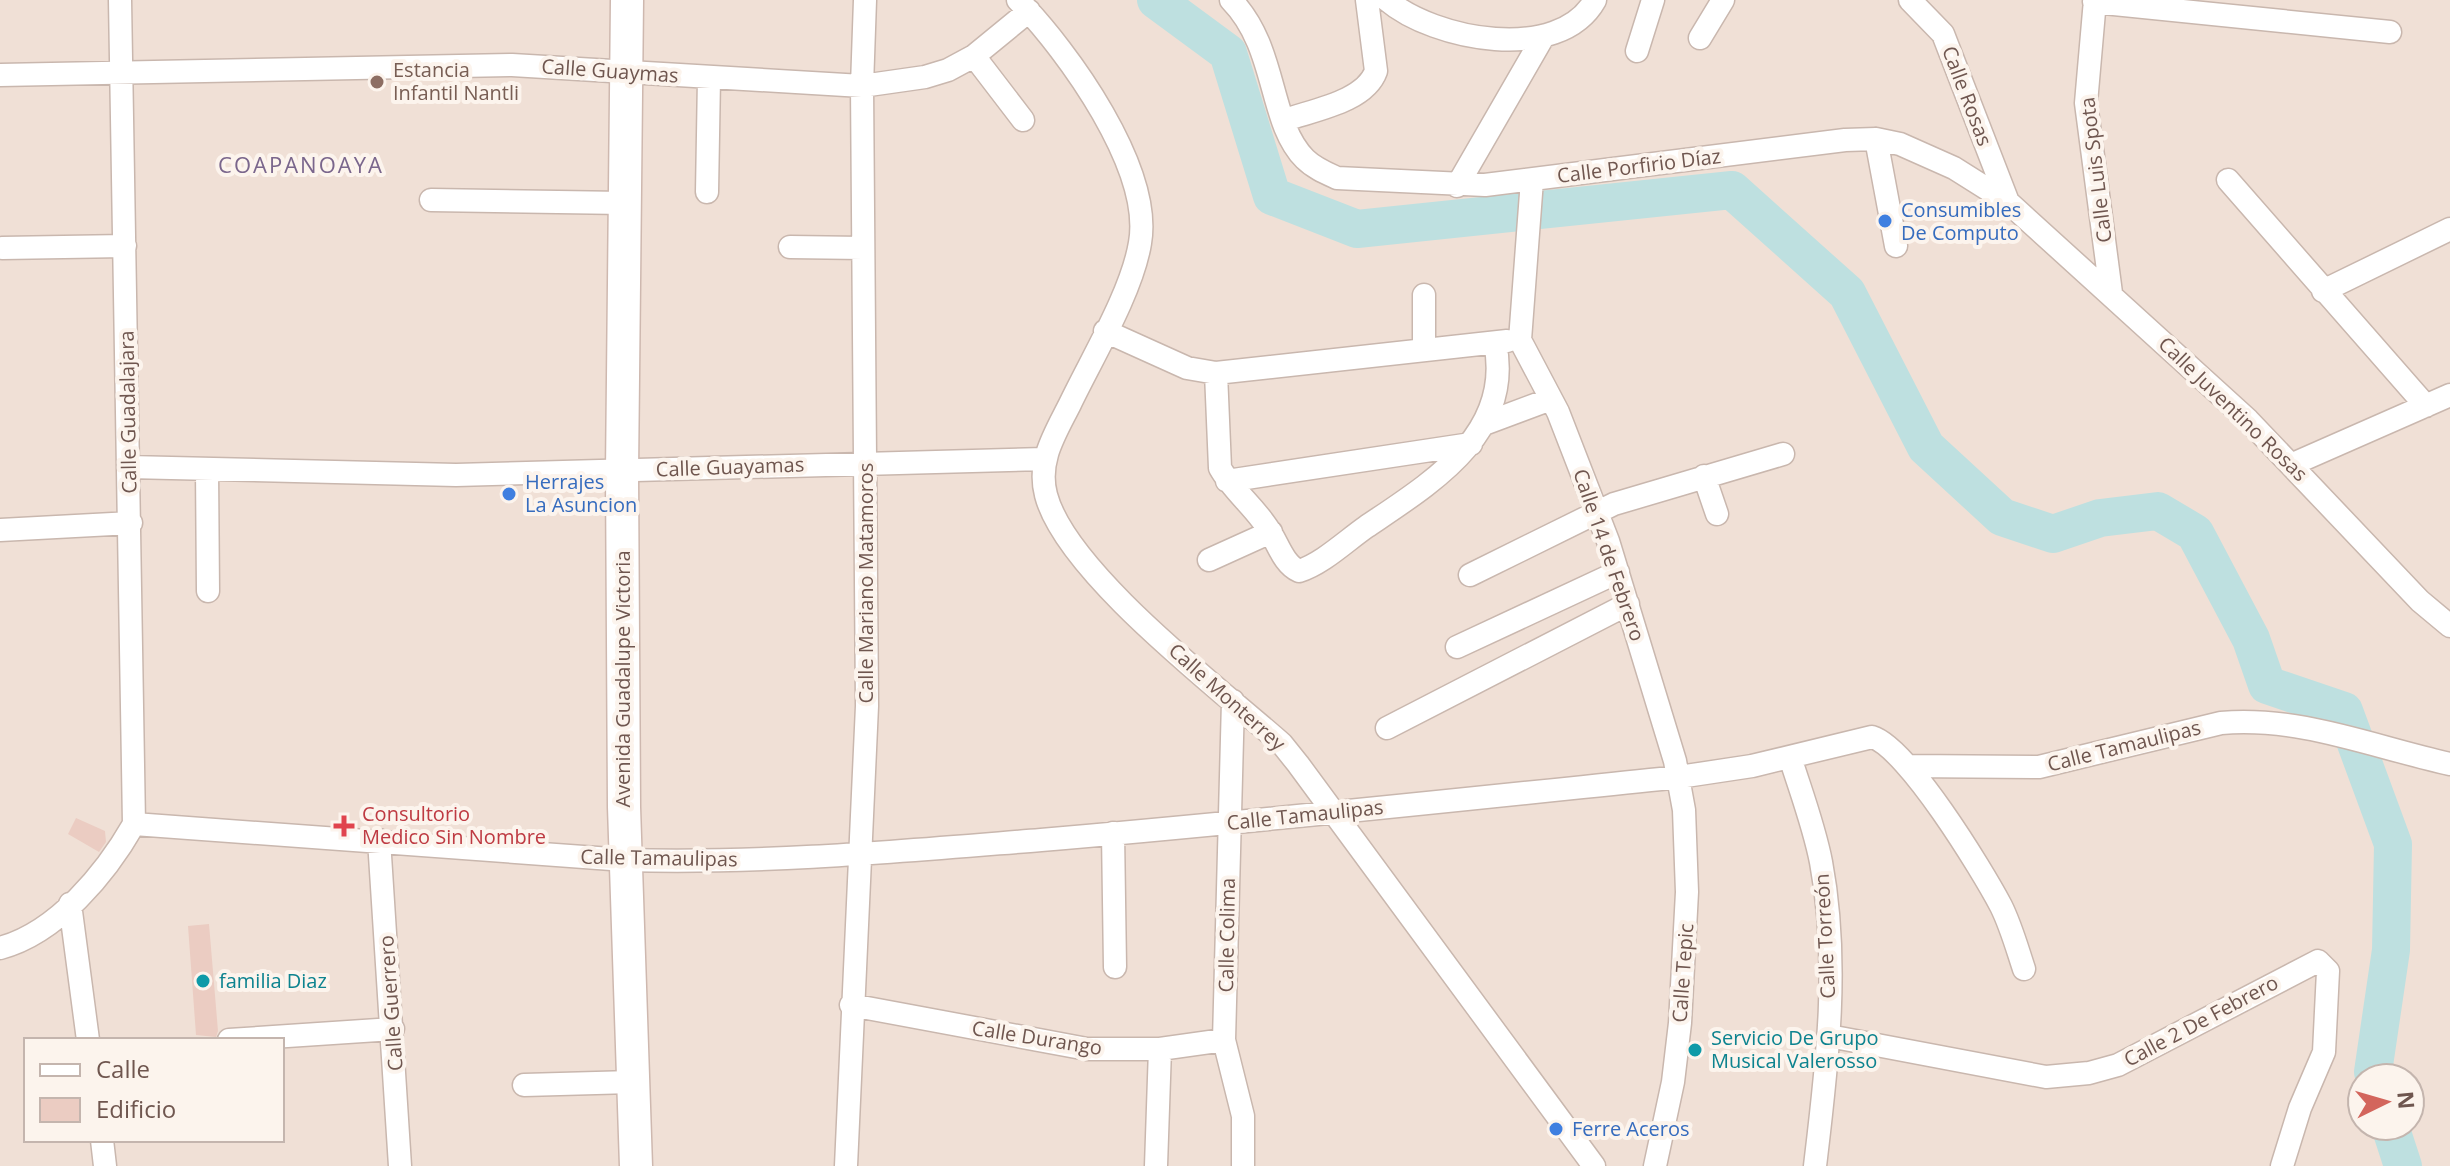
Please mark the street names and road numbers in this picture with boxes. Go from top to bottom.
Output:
street label: Calle Rosas [1936,42,1999,150]
street label: Calle Guaymas [541,52,679,89]
street label: Calle Luis Spota [2073,96,2118,244]
street label: Calle Porfirio Díaz [1556,142,1722,189]
street label: Calle Guadalajara [113,330,142,494]
street label: Calle Juventino Rosas [2153,330,2314,487]
street label: Calle Guayamas [655,450,805,483]
street label: Calle Mariano Matamoros [852,463,879,703]
street label: Calle 14 de Febrero [1567,465,1652,645]
street label: Avenida Guadalupe Victoria [609,550,636,808]
street label: Calle Monterrey [1163,637,1292,757]
street label: Calle Tamaulipas [2044,713,2203,778]
street label: Calle Tamaulipas [1225,793,1385,836]
street label: Calle Tamaulipas [580,843,738,872]
street label: Calle Torreón [1808,873,1841,999]
street label: Calle Colima [1212,877,1241,993]
street label: Calle Tepic [1666,922,1699,1023]
street label: Calle Guerrero [372,934,409,1072]
street label: Calle 2 De Febrero [2119,968,2283,1073]
street label: Calle Durango [970,1014,1104,1061]

